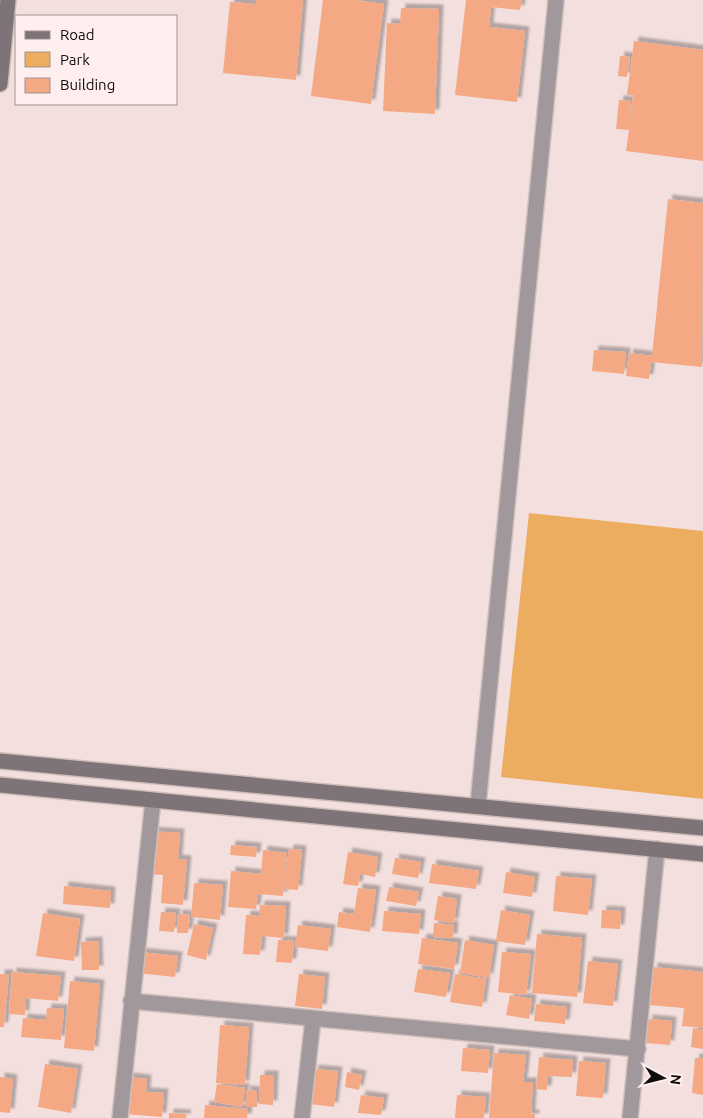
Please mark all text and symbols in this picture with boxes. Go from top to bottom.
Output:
legend [15,15,178,105]
text: Road [60,26,95,43]
text: Park [60,51,90,68]
text: Building [60,76,115,93]
north arrow [638,1053,688,1103]
text: N [667,1073,684,1086]

